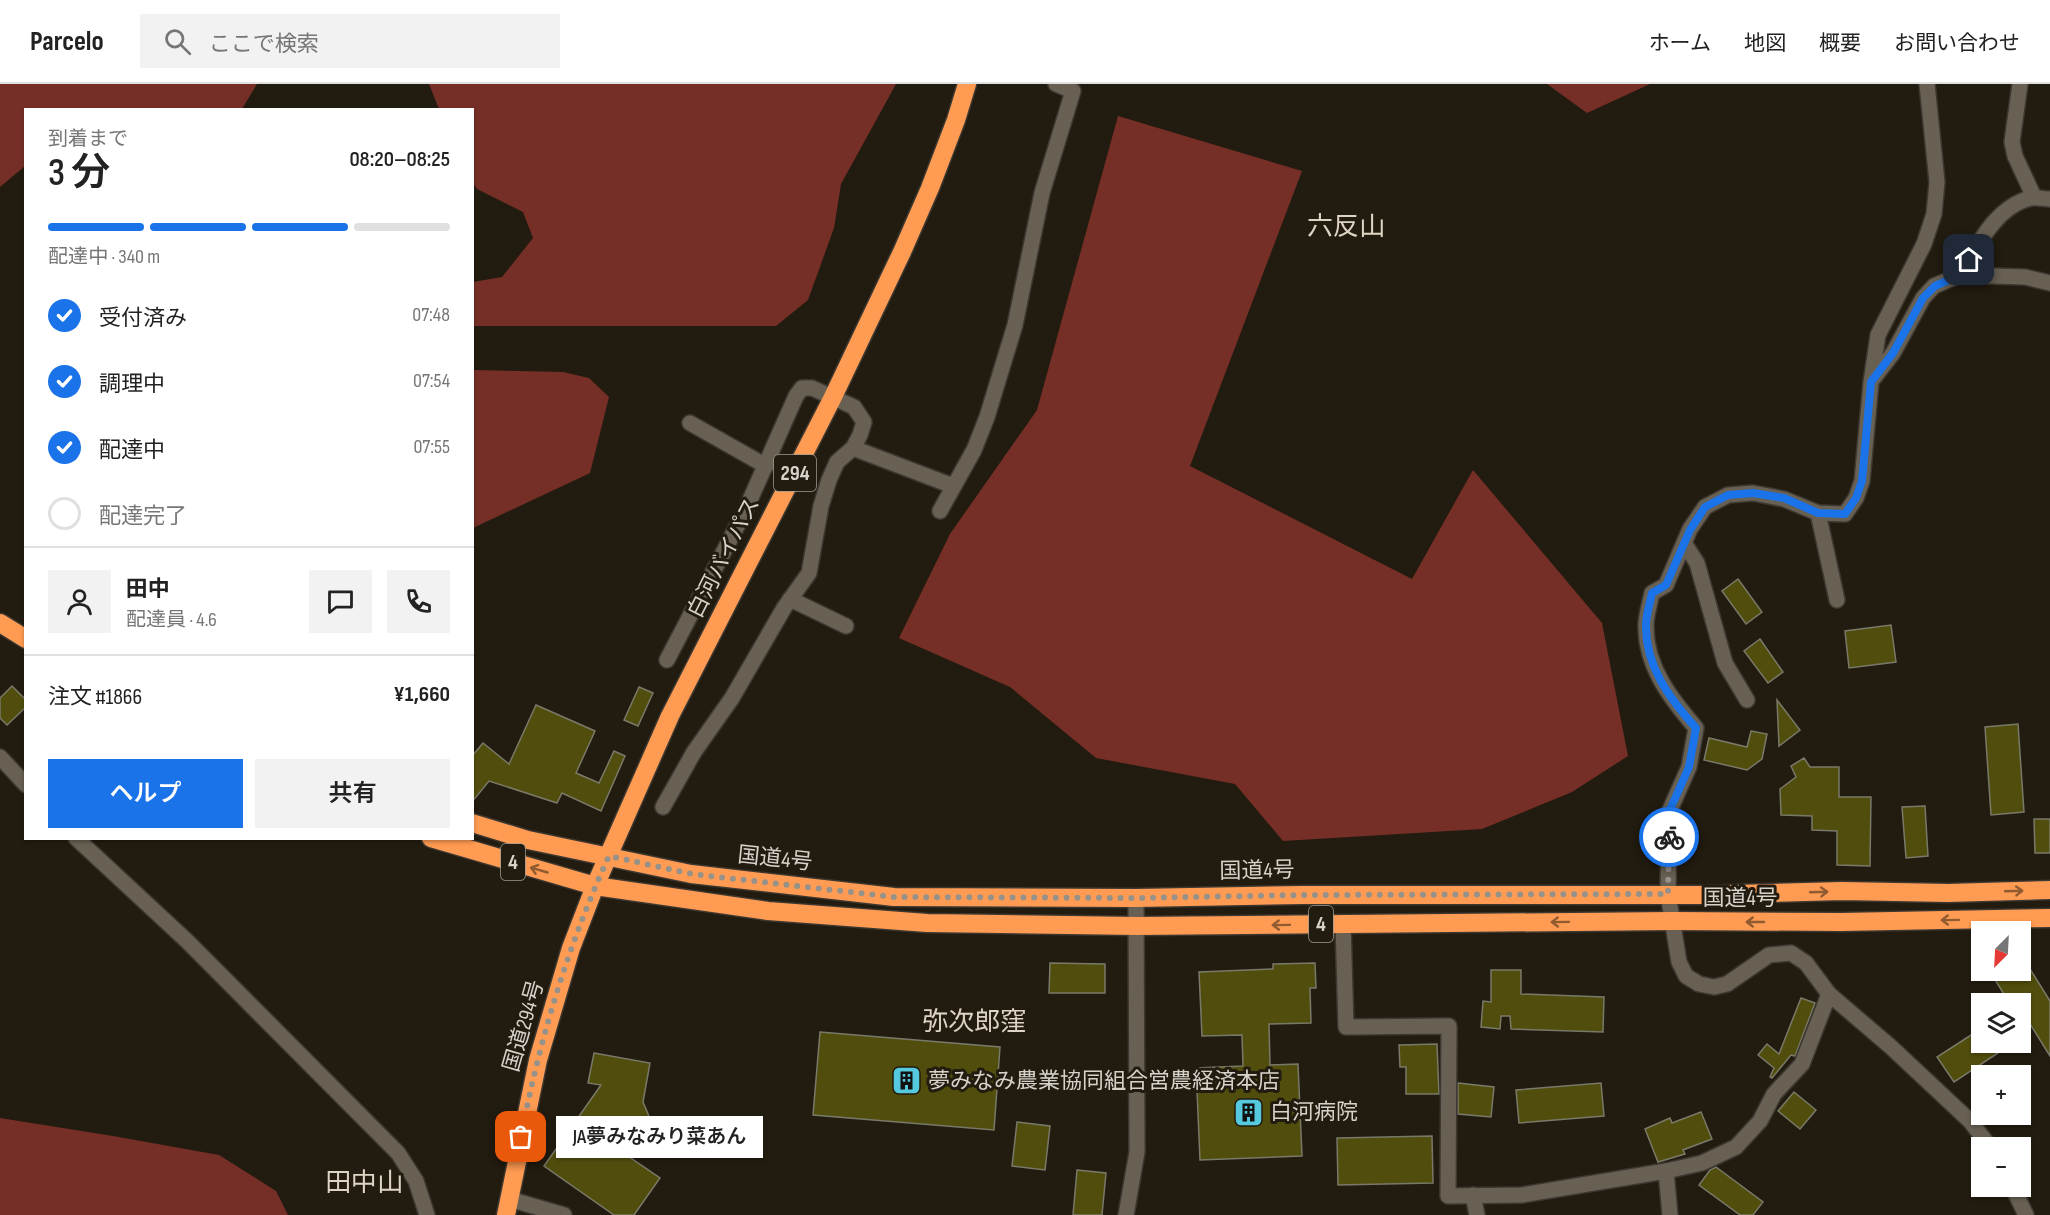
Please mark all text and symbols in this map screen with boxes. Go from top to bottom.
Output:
search box [140,14,560,68]
text: Parcelo [30,25,104,58]
icon: search [161,25,194,58]
text: ここで検索 [209,31,319,58]
text: ホーム [1649,31,1711,56]
text: 地図 [1744,31,1786,56]
text: 概要 [1819,31,1861,56]
text: お問い合わせ [1894,31,2020,56]
text: 到着まで [48,127,128,151]
text: 08:20–08:25 [349,146,450,173]
text: 3 分 [48,150,110,197]
district label: 六反山 [1307,212,1385,243]
pin [1943,234,1994,285]
icon: home [1952,243,1985,276]
text: 配達中 · 340 m [48,245,160,269]
icon: check [48,299,81,332]
text: 07:48 [412,303,450,327]
text: 受付済み [99,305,187,332]
icon: check [48,365,81,398]
text: 07:54 [413,369,450,393]
text: 調理中 [99,371,165,398]
icon: check [48,431,81,464]
text: 07:55 [413,435,450,459]
text: 配達中 [99,437,165,464]
road number: 294 [774,455,816,491]
street label: 白河バイパス [682,493,766,623]
text: 配達完了 [99,503,187,530]
button: person [48,570,111,633]
button: chat [309,570,372,633]
button: phone [387,570,450,633]
text: 田中 [126,576,170,603]
text: 配達員 · 4.6 [126,608,217,632]
text: ¥1,660 [393,681,450,708]
text: 注文 #1866 [48,684,142,711]
button: ヘルプ [48,759,243,828]
button: 共有 [255,759,450,828]
courier [1639,807,1699,867]
icon: bike [1653,821,1686,854]
street label: 国道4号 [736,842,814,876]
road number: 4 [501,844,525,880]
street label: 国道4号 [1219,857,1295,885]
one-way arrow [530,864,549,875]
street label: 国道4号 [1702,885,1778,912]
one-way arrow [2004,885,2024,897]
one-way arrow [1809,886,1829,898]
road number: 4 [1309,906,1333,942]
one-way arrow [1940,914,1960,926]
one-way arrow [1550,916,1570,928]
one-way arrow [1745,916,1765,928]
one-way arrow [1271,919,1291,931]
north arrow [1971,921,2031,981]
map controls [1971,921,2031,1197]
street label: 国道294号 [498,977,550,1075]
button: layers [1971,993,2031,1053]
district label: 弥次郎窪 [922,1007,1026,1038]
building icon: 夢みなみ農業協同組合営農経済本店 [891,1065,923,1097]
button: + [1971,1065,2031,1125]
place label: 夢みなみ農業協同組合営農経済本店 [928,1068,1280,1095]
building icon: 白河病院 [1233,1096,1265,1128]
place label: 白河病院 [1270,1099,1358,1126]
pin [495,1111,546,1162]
callout: JA夢みなみり菜あん [557,1116,764,1158]
icon: bag [504,1120,537,1153]
text: JA夢みなみり菜あん [573,1125,746,1149]
button: − [1971,1137,2031,1197]
district label: 田中山 [325,1168,403,1199]

